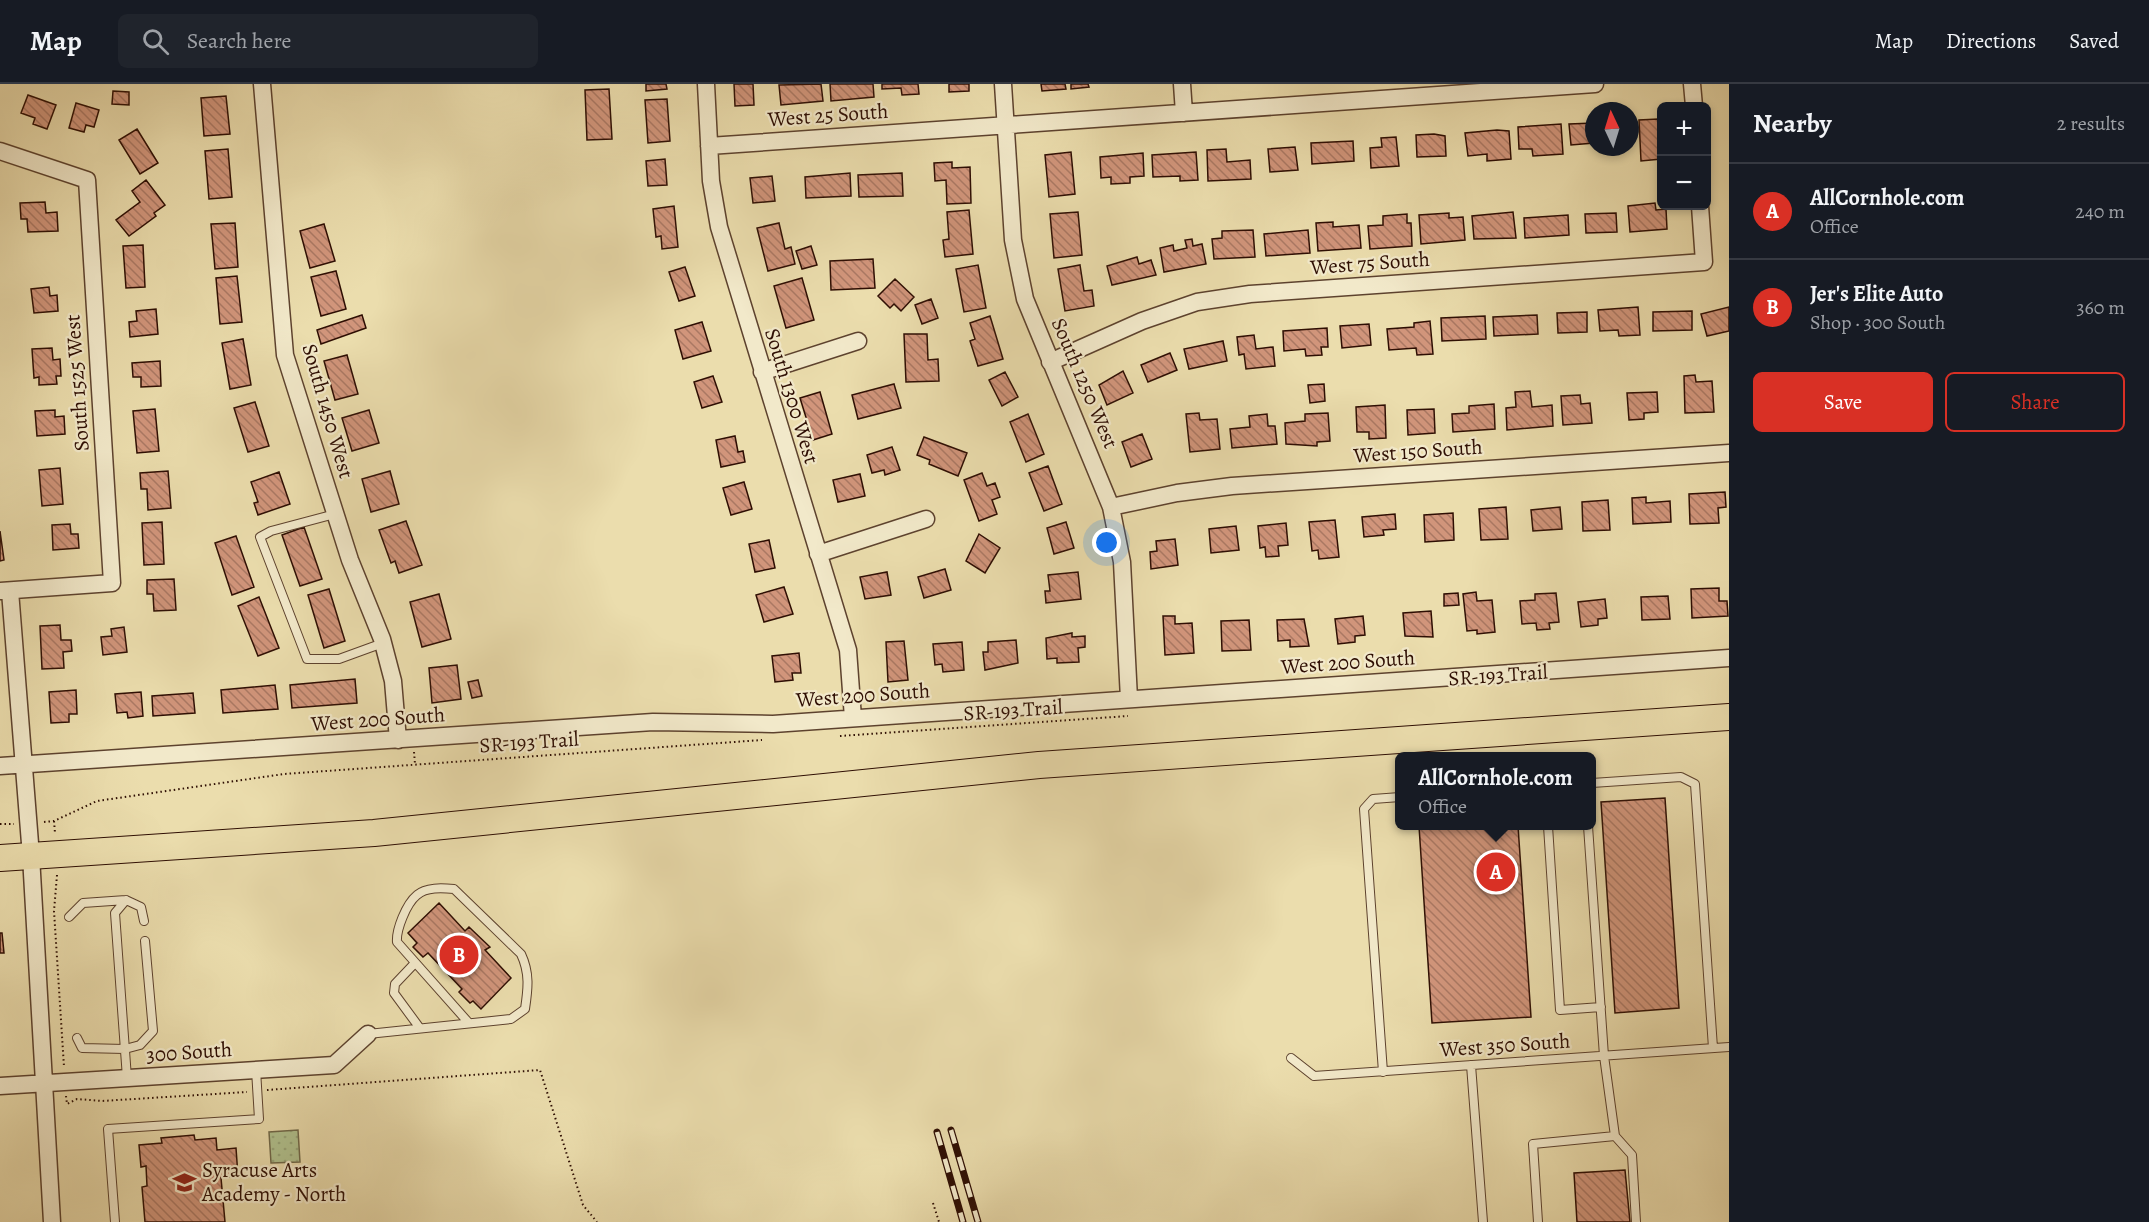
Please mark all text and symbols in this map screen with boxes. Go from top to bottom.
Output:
search box [118,14,538,68]
text: Map [30,22,82,60]
icon: search [139,25,172,58]
text: Search here [187,26,291,56]
text: Map [1875,27,1913,55]
text: Directions [1946,27,2036,55]
text: Saved [2069,27,2119,55]
street label: West 25 South [766,97,889,133]
north arrow [1585,102,1639,156]
map controls [1657,102,1711,210]
button: + [1657,102,1711,156]
text: Nearby [1753,106,1832,141]
text: 2 results [2057,110,2125,137]
button: − [1657,156,1711,210]
text: AllCornhole.com [1810,183,1964,213]
text: A [1766,198,1779,225]
text: 240 m [2075,198,2125,225]
text: Office [1810,213,1859,240]
street label: West 75 South [1308,245,1431,281]
text: Jer's Elite Auto [1810,279,1943,309]
text: B [1766,294,1779,321]
text: 360 m [2076,294,2125,321]
text: Shop · 300 South [1810,309,1945,336]
street label: South 1250 West [1045,313,1125,453]
street label: South 1525 West [58,314,96,452]
street label: South 1300 West [758,325,826,467]
street label: South 1450 West [295,340,361,482]
button: Save [1753,372,1933,432]
button: Share [1945,372,2125,432]
street label: West 150 South [1352,433,1483,470]
your location [1092,528,1121,557]
street label: West 200 South [1279,643,1416,681]
street label: SR-193 Trail [1447,658,1549,692]
street label: West 200 South [794,676,931,714]
street label: SR-193 Trail [962,693,1064,727]
street label: West 200 South [309,700,446,738]
street label: SR-193 Trail [478,725,580,759]
popup [1395,752,1596,830]
text: AllCornhole.com [1418,763,1573,793]
text: Office [1418,793,1467,820]
pin: A [1476,850,1516,894]
pin: B [440,932,478,978]
street label: West 350 South [1438,1026,1571,1064]
street label: 300 South [145,1035,233,1069]
place label: Syracuse Arts Academy - North [201,1156,346,1208]
school or university icon: Syracuse Arts Academy - North [171,1169,197,1195]

